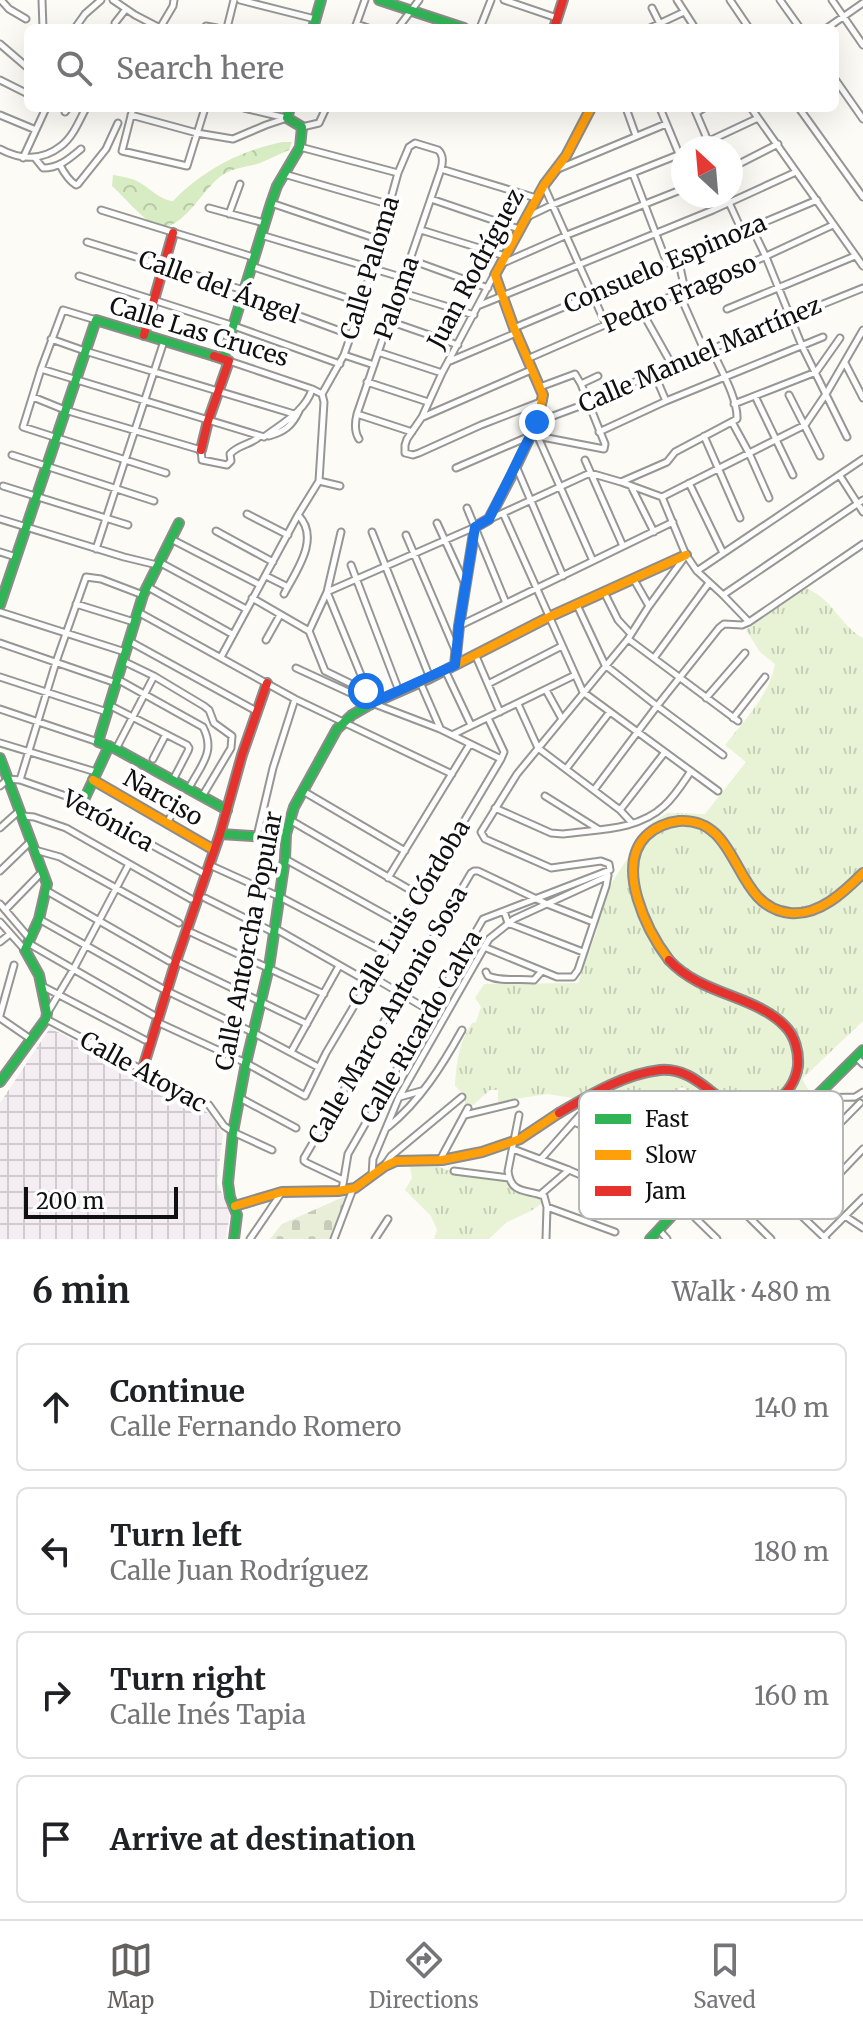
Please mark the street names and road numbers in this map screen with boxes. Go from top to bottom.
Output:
street label: Juan Rodríguez [420,184,531,355]
street label: Calle Paloma [335,193,405,343]
street label: Consuelo Espinoza [559,207,771,320]
street label: Calle del Ángel [134,243,304,330]
street label: Pedro Fragoso [598,247,761,340]
street label: Paloma [369,253,425,343]
street label: Calle Manuel Martínez [574,289,826,420]
street label: Calle Las Cruces [106,290,292,373]
street label: Narciso [118,762,209,833]
street label: Verónica [56,782,159,858]
street label: Calle Antorcha Popular [208,808,289,1073]
street label: Calle Luis Córdoba [341,814,477,1012]
street label: Calle Marco Antonio Sosa [301,880,474,1149]
street label: Calle Ricardo Calva [353,925,489,1129]
street label: Calle Atoyac [75,1024,212,1119]

